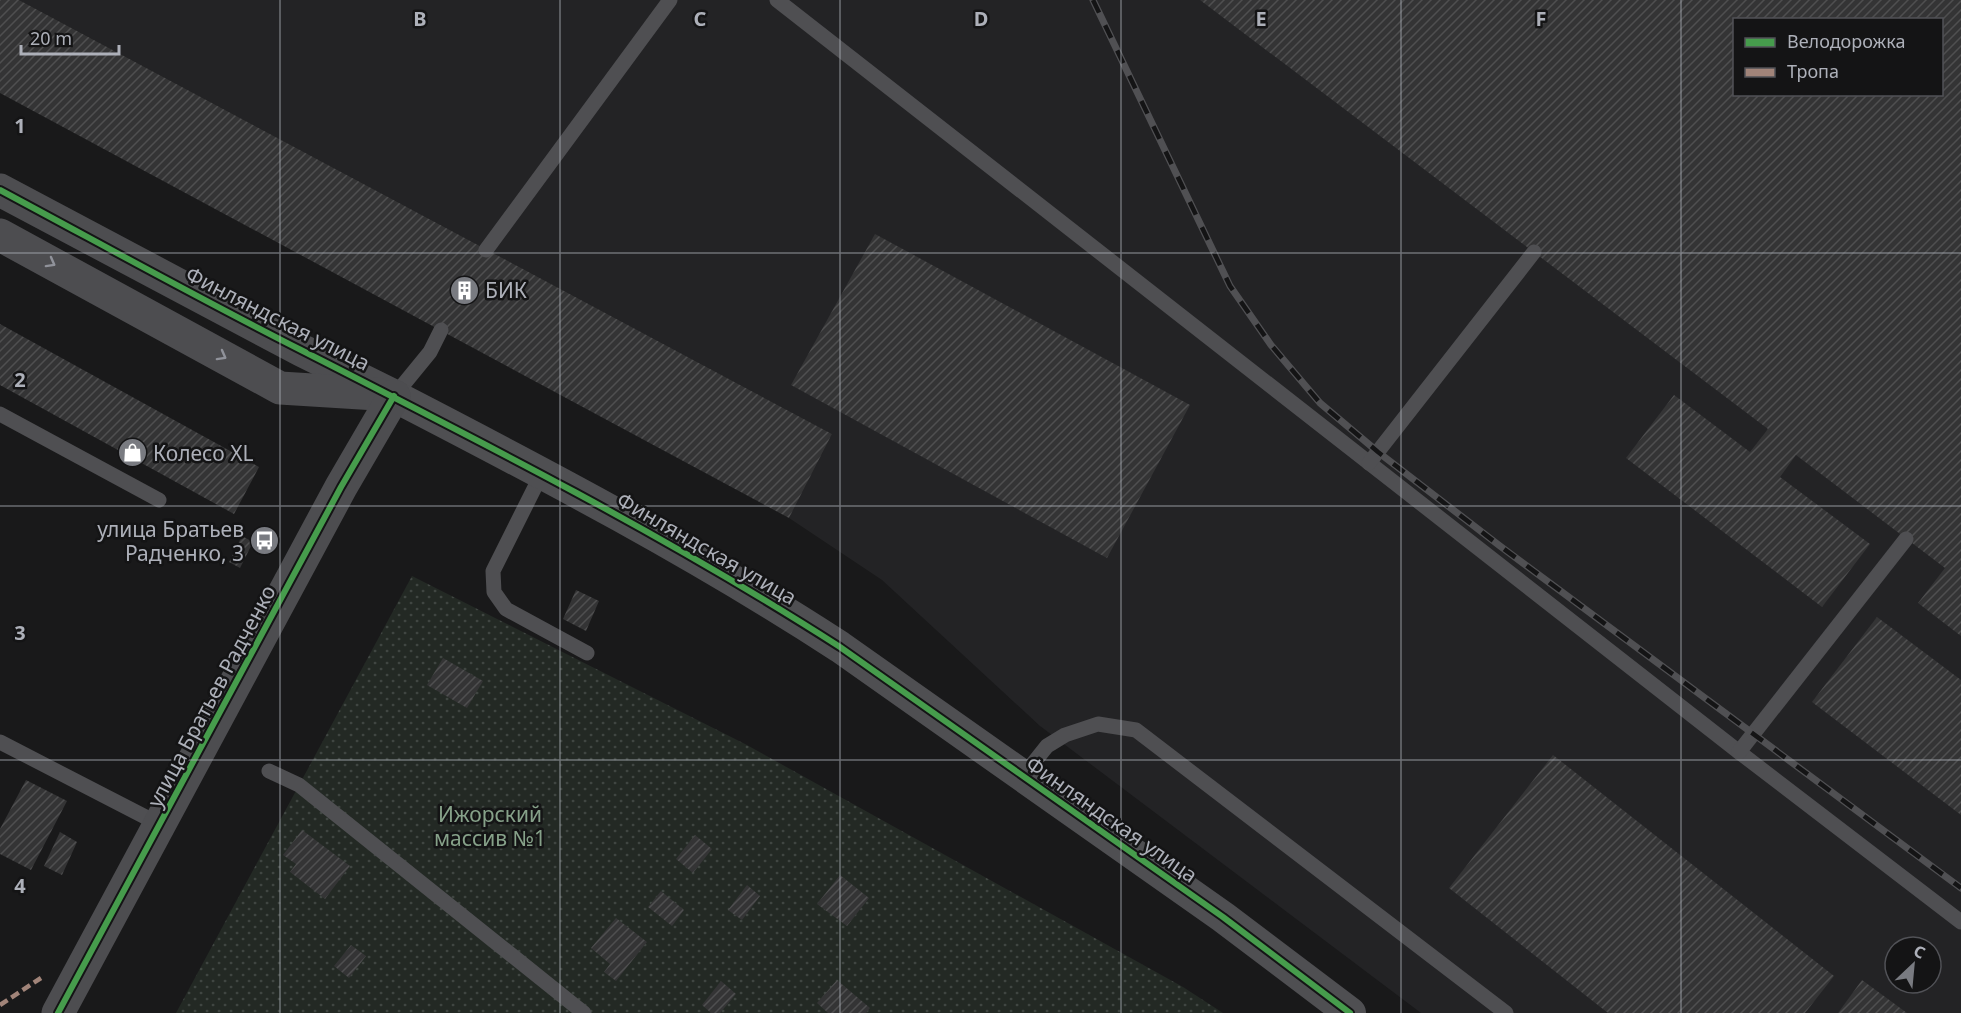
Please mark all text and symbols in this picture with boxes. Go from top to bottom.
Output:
text: B [413,5,427,32]
text: C [694,5,707,32]
text: D [974,5,988,32]
text: E [1255,5,1267,32]
text: F [1536,5,1546,32]
scale bar [21,18,118,56]
legend [1733,18,1943,96]
text: 20 m [30,26,72,50]
text: Велодорожка [1787,29,1905,53]
text: Тропа [1787,59,1839,83]
text: 1 [14,112,26,139]
one-way arrow [45,256,56,267]
street label: Финляндская улица [181,259,375,377]
building icon: БИК [448,274,480,306]
place label: БИК [485,276,527,304]
one-way arrow [216,349,227,360]
text: 2 [14,366,26,393]
shop icon: Колесо XL [116,437,148,469]
place label: Колесо XL [153,439,253,467]
street label: Финляндская улица [612,485,802,611]
place label: улица Братьев Радченко, 3 [97,515,244,567]
bus stop icon: улица Братьев Радченко, 3 [249,525,281,557]
street label: улица Братьев Радченко [140,580,282,812]
text: 3 [14,619,26,646]
street label: Финляндская улица [1021,749,1203,889]
park label: Ижорский массив №1 [434,800,546,852]
text: 4 [14,872,26,899]
north arrow [1883,935,1943,995]
text: С [1910,939,1929,964]

